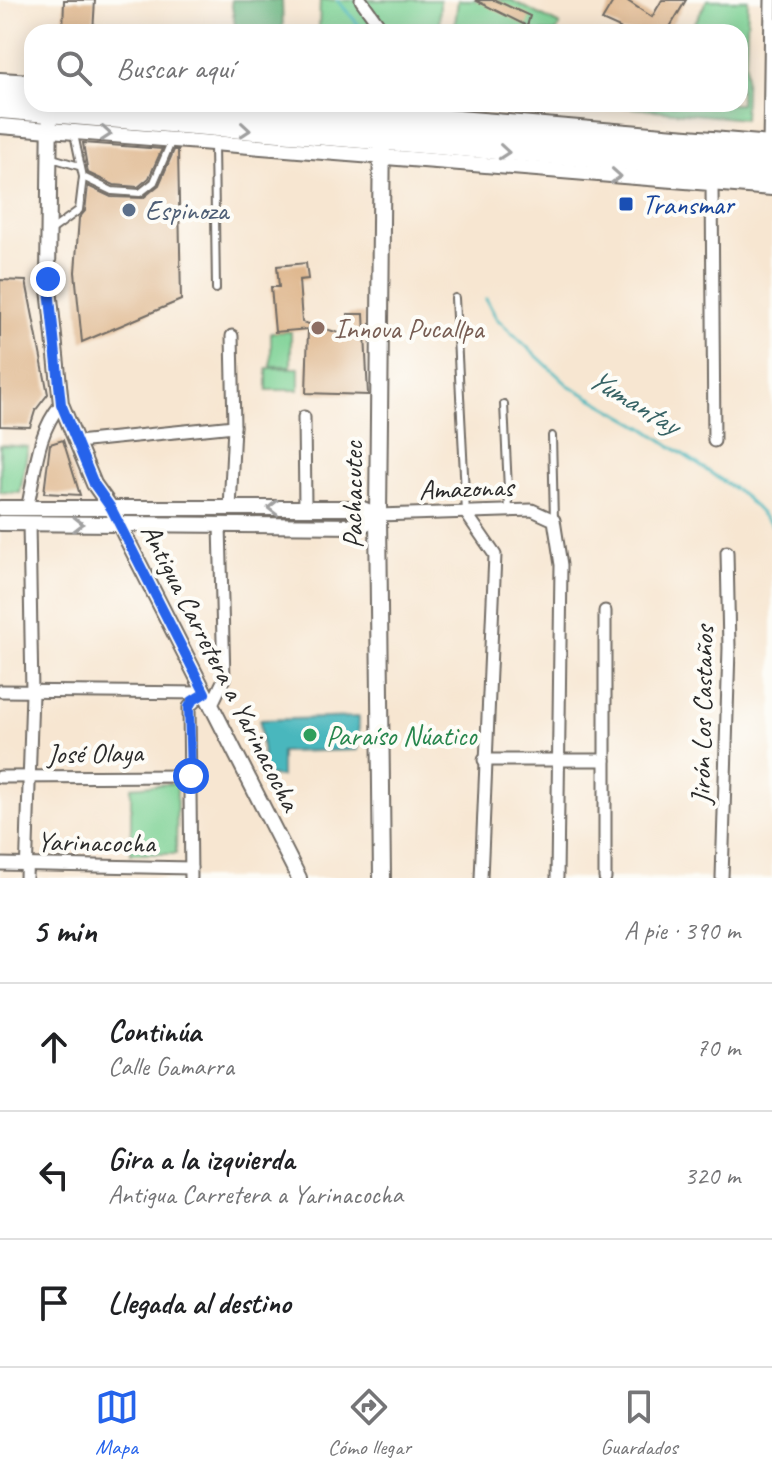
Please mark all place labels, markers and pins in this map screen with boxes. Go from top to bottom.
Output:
place label: Transmar [642,187,736,222]
place label: Espinoza [145,193,230,228]
marker: Transmar [617,195,635,213]
marker: Espinoza [120,201,138,219]
place label: Innova Pucallpa [334,311,485,346]
marker: Innova Pucallpa [309,319,327,337]
place label: Paraíso Núatico [326,718,479,753]
marker: Paraíso Núatico [301,726,319,744]

